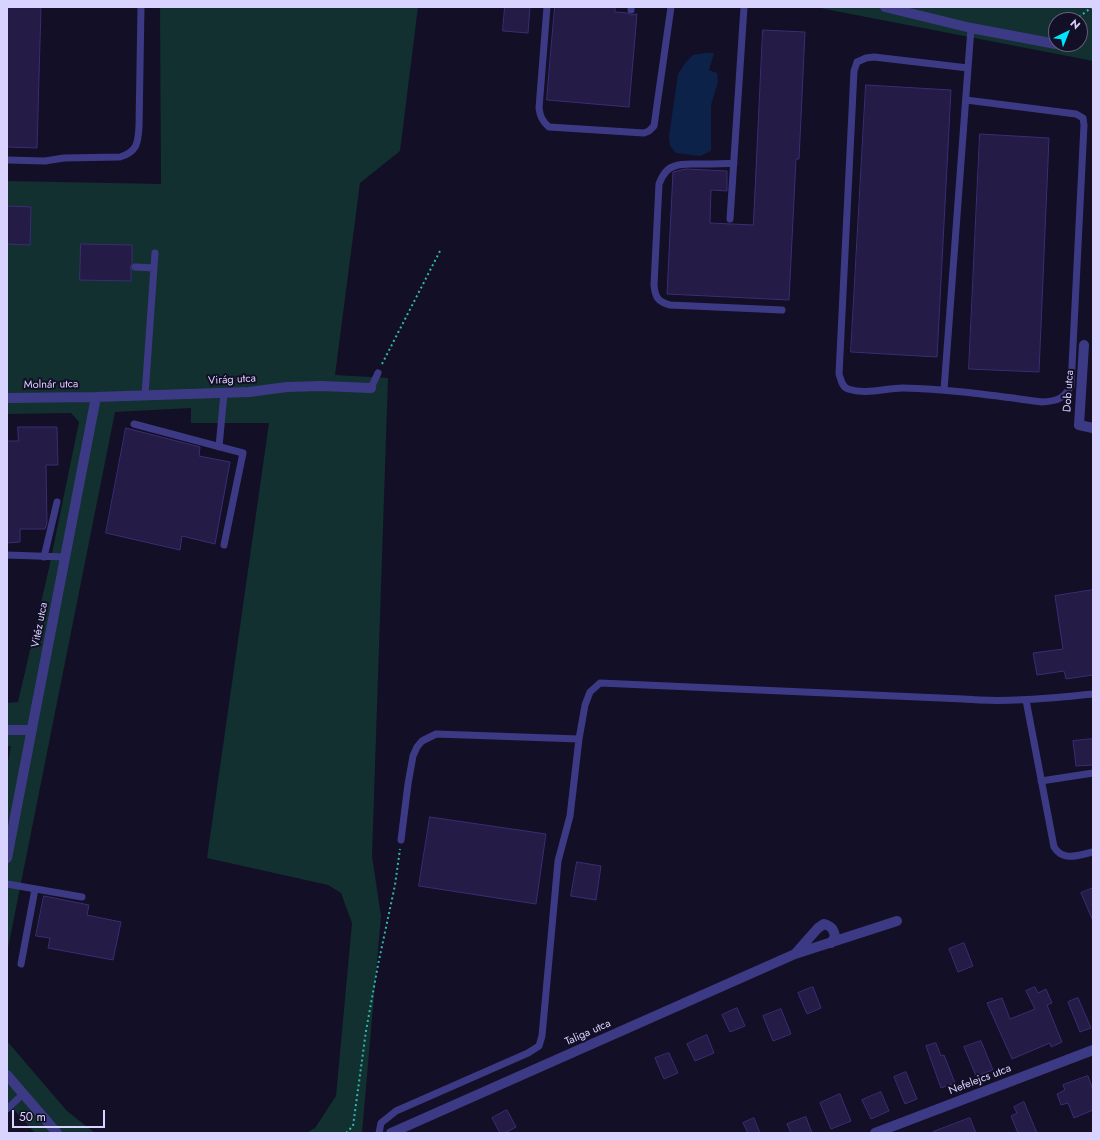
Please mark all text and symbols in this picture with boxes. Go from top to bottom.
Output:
north arrow [1048,12,1088,52]
text: N [1067,15,1084,33]
street label: Dob utca [1061,370,1077,412]
street label: Virág utca [208,372,256,388]
street label: Molnár utca [24,378,78,392]
street label: Vitéz utca [29,601,51,649]
street label: Taliga utca [563,1017,613,1049]
street label: Nefelejcs utca [947,1062,1013,1098]
scale bar [14,1102,107,1128]
text: 50 m [19,1108,46,1126]

